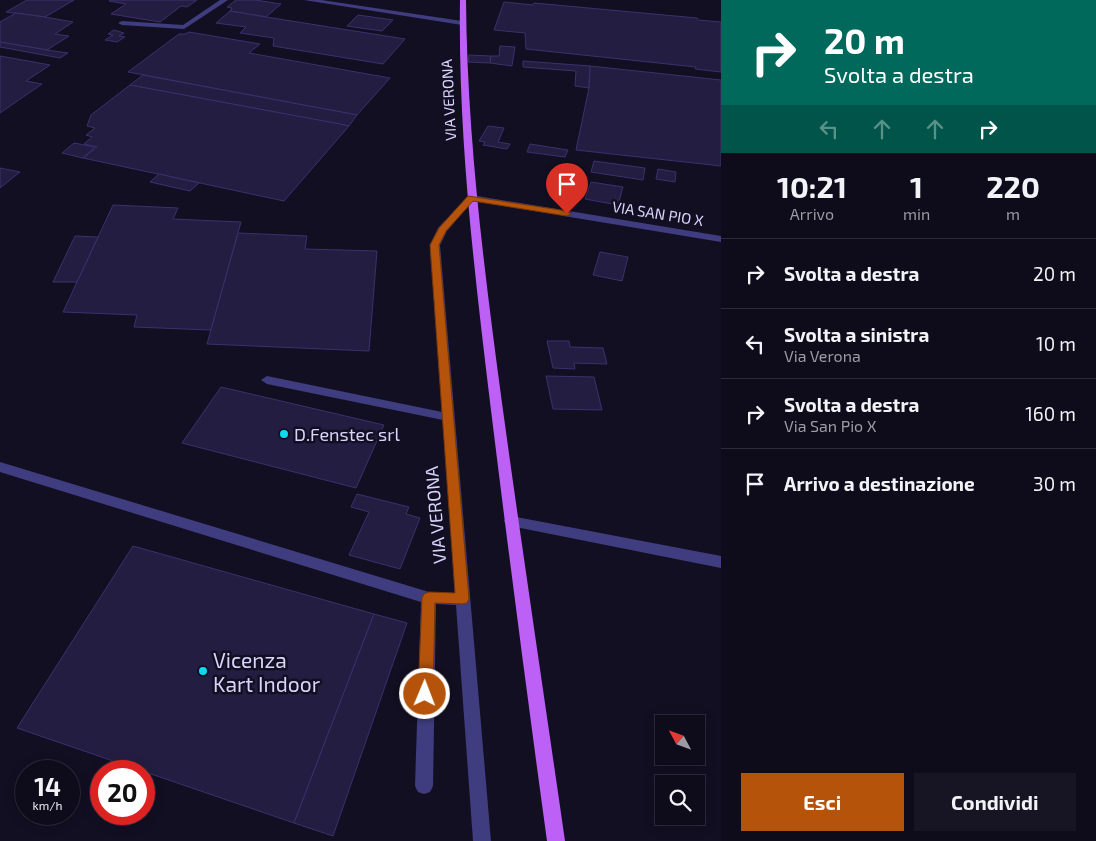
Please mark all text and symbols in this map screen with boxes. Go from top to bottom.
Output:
text: 20 m [824,19,905,61]
icon: right [741,20,806,85]
street label: VIA VERONA [437,58,459,141]
text: Svolta a destra [824,61,974,87]
icon: left [815,115,843,143]
icon: ahead [868,115,896,143]
icon: ahead [921,115,949,143]
icon: right [974,115,1002,143]
pin [546,163,588,214]
text: 10:21 [777,168,847,204]
text: 1 [910,168,923,204]
text: 220 [986,168,1040,204]
icon: arrive [553,170,581,198]
street label: VIA SAN PIO X [611,197,705,229]
text: Arrivo [790,204,834,223]
text: min [903,204,930,223]
text: m [1006,204,1020,223]
icon: right [741,260,769,288]
text: Svolta a destra [784,262,919,285]
text: 20 m [1033,262,1076,285]
text: Svolta a sinistra [784,323,929,346]
icon: left [741,330,769,358]
text: 10 m [1036,332,1076,355]
text: Via Verona [784,346,861,365]
text: Svolta a destra [784,393,919,416]
icon: right [741,400,769,428]
text: 160 m [1025,402,1076,425]
text: Via San Pio X [784,416,876,435]
place label: D.Fenstec srl [294,423,400,445]
marker: D.Fenstec srl [278,428,290,440]
street label: VIA VERONA [420,464,450,565]
icon: arrive [741,470,769,498]
text: Arrivo a destinazione [784,472,975,495]
text: 30 m [1033,472,1076,495]
place label: Vicenza Kart Indoor [213,647,321,696]
marker: Vicenza Kart Indoor [197,665,209,677]
position arrow [398,667,450,719]
north arrow [655,715,705,765]
map controls [655,715,705,825]
speed limit sign: 20 [90,760,155,825]
text: 14 [34,771,61,801]
button: Esci [741,773,904,831]
button: Condividi [914,773,1076,831]
button: search [655,775,705,825]
text: km/h [33,798,62,812]

